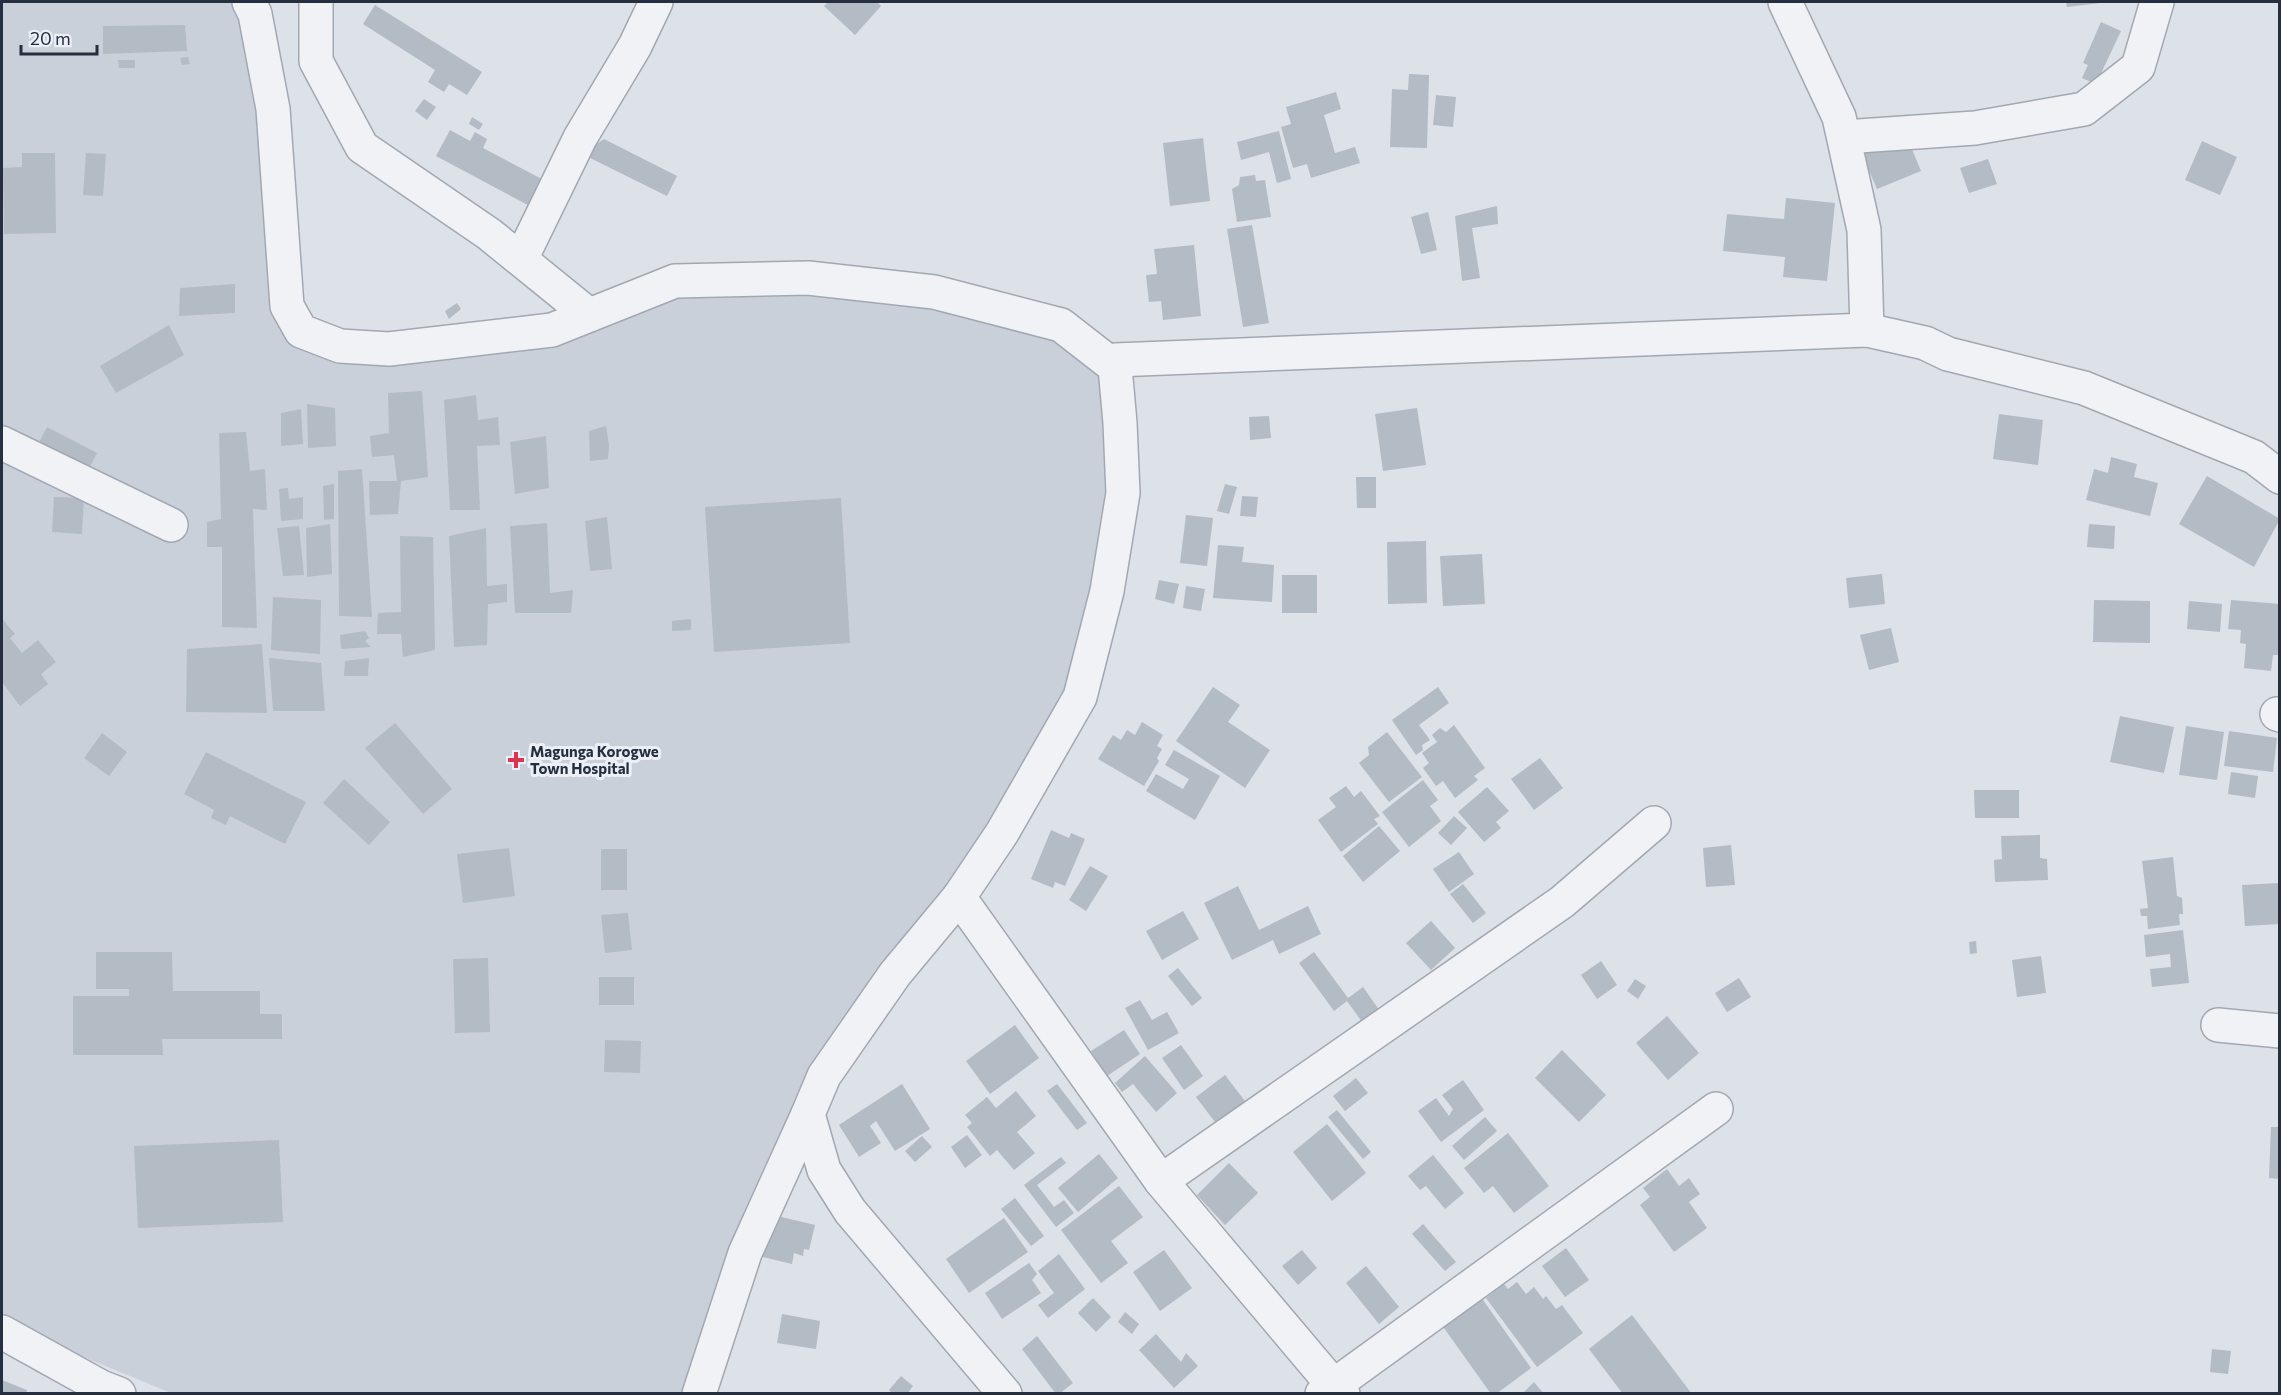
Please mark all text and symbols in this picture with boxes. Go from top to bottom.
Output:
scale bar [21,18,98,56]
text: 20 m [30,27,71,49]
place label: Magunga Korogwe Town Hospital [530,742,659,777]
marker: Magunga Korogwe Town Hospital [507,751,525,769]

